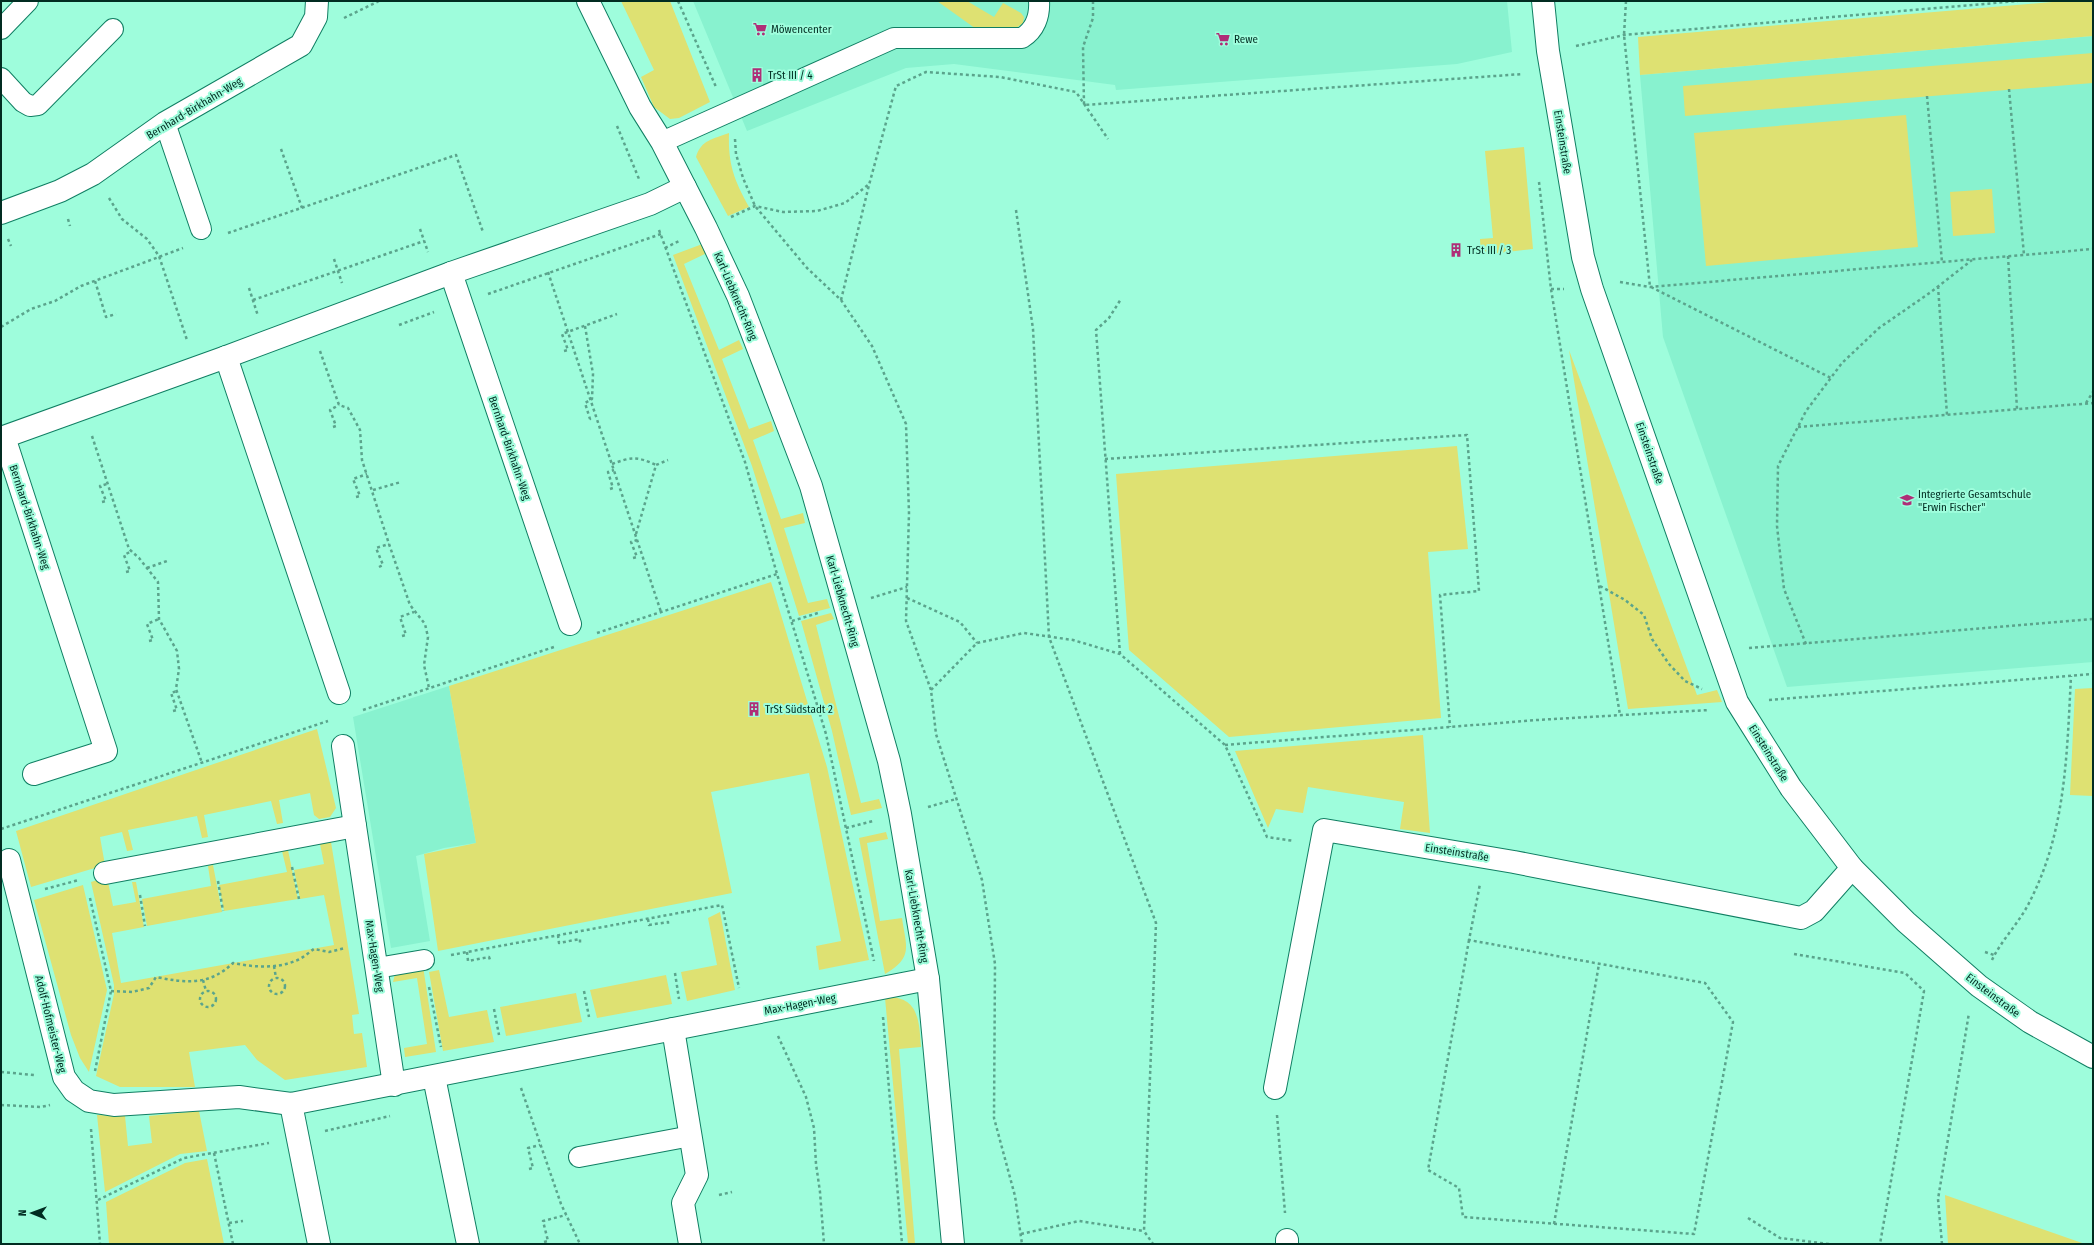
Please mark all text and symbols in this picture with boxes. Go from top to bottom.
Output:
supermarket icon: Möwencenter [752,21,768,37]
place label: Möwencenter [771,23,832,36]
supermarket icon: Rewe [1215,31,1231,47]
place label: Rewe [1234,33,1258,46]
building icon: TrSt III / 4 [749,67,765,83]
place label: TrSt III / 4 [768,69,813,82]
street label: Bernhard-Birkhahn-Weg [144,74,245,142]
street label: Einsteinstraße [1551,109,1574,175]
building icon: TrSt III / 3 [1448,242,1464,258]
place label: TrSt III / 3 [1467,244,1511,257]
street label: Karl-Liebknecht-Ring [711,250,760,343]
street label: Bernhard-Birkhahn-Weg [486,394,534,503]
street label: Einsteinstraße [1633,421,1666,486]
street label: Bernhard-Birkhahn-Weg [6,463,53,572]
place label: Integrierte Gesamtschule "Erwin Fischer" [1918,488,2031,514]
school or university icon: Integrierte Gesamtschule "Erwin Fischer" [1899,492,1915,508]
street label: Karl-Liebknecht-Ring [823,554,862,649]
building icon: TrSt Südstadt 2 [746,701,762,717]
place label: TrSt Südstadt 2 [765,703,833,716]
street label: Einsteinstraße [1746,723,1791,784]
street label: Einsteinstraße [1424,841,1490,864]
street label: Karl-Liebknecht-Ring [902,868,931,965]
street label: Max-Hagen-Weg [362,919,387,994]
street label: Einsteinstraße [1963,971,2022,1020]
street label: Adolf-Hofmeister-Weg [32,974,69,1075]
street label: Max-Hagen-Weg [763,991,838,1018]
north arrow [12,1193,52,1233]
text: N [16,1209,29,1216]

